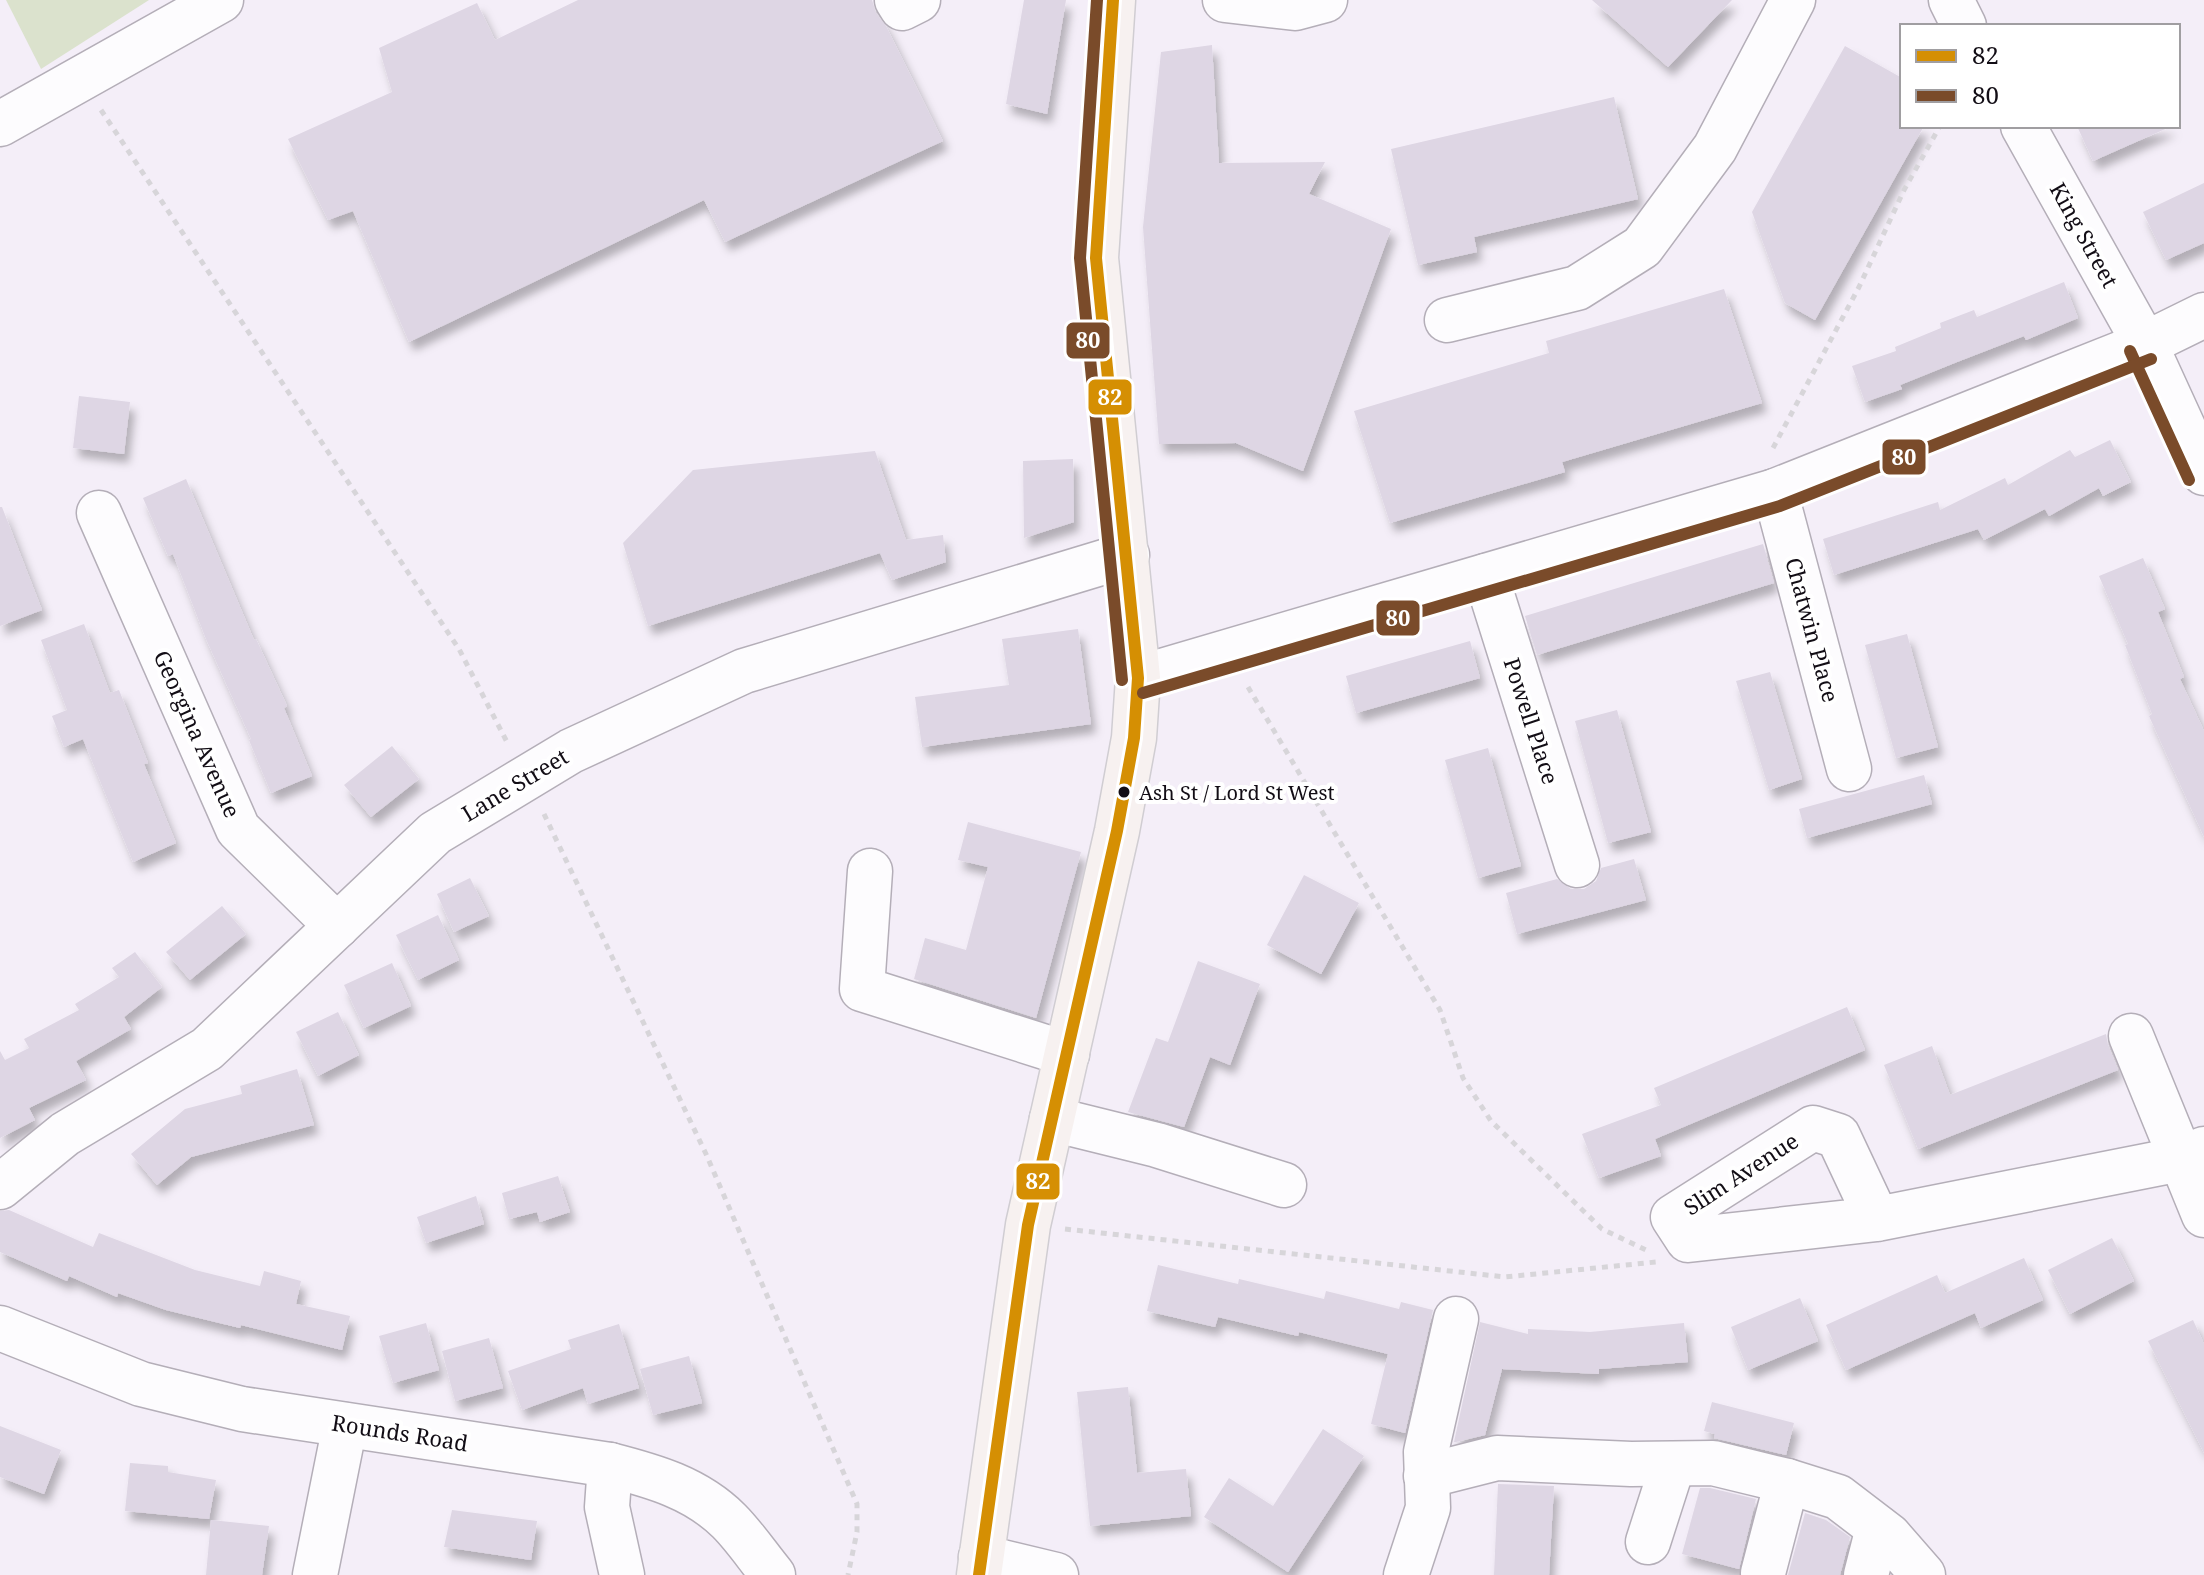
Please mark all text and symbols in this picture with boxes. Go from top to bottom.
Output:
legend [1900,24,2180,128]
text: 82 [1972,38,1999,71]
text: 80 [1972,78,1999,111]
street label: King Street [2044,177,2126,293]
line badge: 80 [1065,321,1111,360]
text: 80 [1076,324,1100,354]
line badge: 82 [1087,378,1133,416]
text: 82 [1098,381,1122,411]
line badge: 80 [1881,438,1927,476]
text: 80 [1892,441,1916,471]
street label: Chatwin Place [1779,554,1847,705]
line badge: 80 [1375,599,1421,637]
text: 80 [1386,602,1410,632]
street label: Georgina Avenue [148,645,248,822]
street label: Powell Place [1497,654,1566,788]
street label: Lane Street [456,740,573,828]
place label: Ash St / Lord St West [1139,779,1335,806]
marker: Ash St / Lord St West [1116,784,1132,800]
street label: Slim Avenue [1677,1125,1804,1221]
line badge: 82 [1015,1162,1061,1201]
text: 82 [1026,1165,1050,1195]
street label: Rounds Road [330,1406,471,1458]

